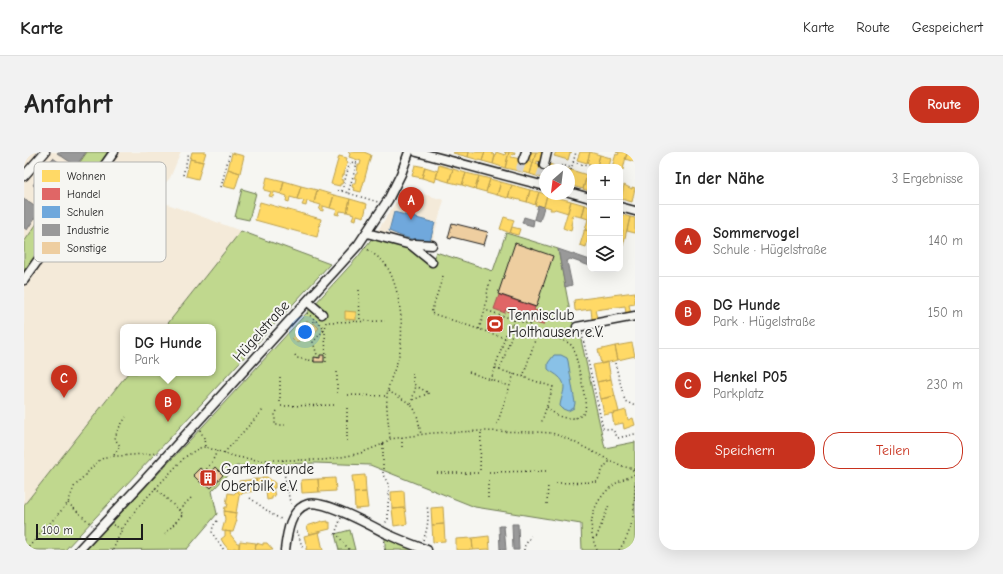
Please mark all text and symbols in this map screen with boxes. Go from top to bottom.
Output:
text: Karte [20,17,63,39]
text: Karte [803,19,834,36]
text: Route [856,19,890,36]
text: Gespeichert [912,19,983,36]
button: Route [909,86,979,123]
text: Anfahrt [24,88,113,120]
legend [34,162,166,262]
north arrow [539,164,575,200]
map controls [587,164,623,272]
button: + [587,164,623,200]
text: In der Nähe [675,169,764,188]
text: Wohnen [67,170,106,183]
text: 3 Ergebnisse [892,171,963,186]
pin: A [398,187,424,220]
text: Handel [67,188,100,201]
button: − [587,200,623,236]
text: Schulen [67,206,104,219]
text: Industrie [67,224,109,237]
text: Sommervogel [713,224,799,242]
text: A [684,233,692,248]
text: 140 m [929,233,963,248]
button: layers [587,236,623,272]
text: Sonstige [67,242,107,255]
text: Schule · Hügelstraße [713,242,827,257]
street label: Hügelstraße [229,296,294,365]
text: DG Hunde [713,296,780,314]
text: B [684,305,692,320]
text: 150 m [928,305,963,320]
place label: Tennisclub Holthausen e.V. [508,306,603,341]
sports icon: Tennisclub Holthausen e.V. [485,314,505,334]
text: Park · Hügelstraße [713,314,815,329]
your location [295,322,315,342]
popup [120,324,216,376]
text: DG Hunde [134,334,202,352]
text: Park [134,352,159,367]
pin: C [51,365,77,398]
text: Henkel P05 [713,368,787,386]
text: C [684,377,692,392]
text: 230 m [927,377,963,392]
text: Parkplatz [713,386,764,401]
pin: B [155,389,181,422]
button: Speichern [675,432,815,469]
button: Teilen [823,432,963,469]
place label: Gartenfreunde Oberbilk e.V. [221,460,314,495]
building icon: Gartenfreunde Oberbilk e.V. [198,468,218,488]
scale bar [36,522,143,541]
text: 100 m [42,524,73,537]

